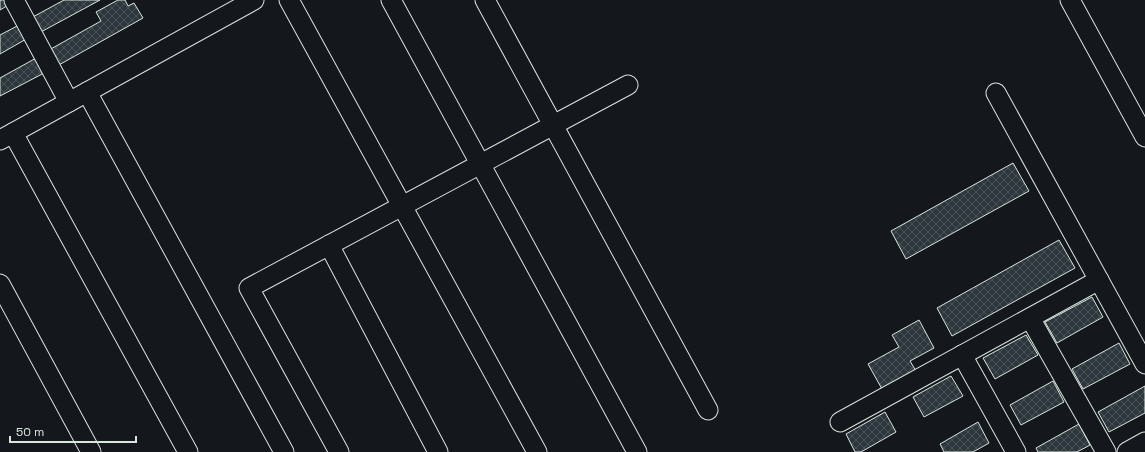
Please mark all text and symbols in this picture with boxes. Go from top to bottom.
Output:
scale bar [10,418,136,444]
text: 50 m [16,424,44,440]

